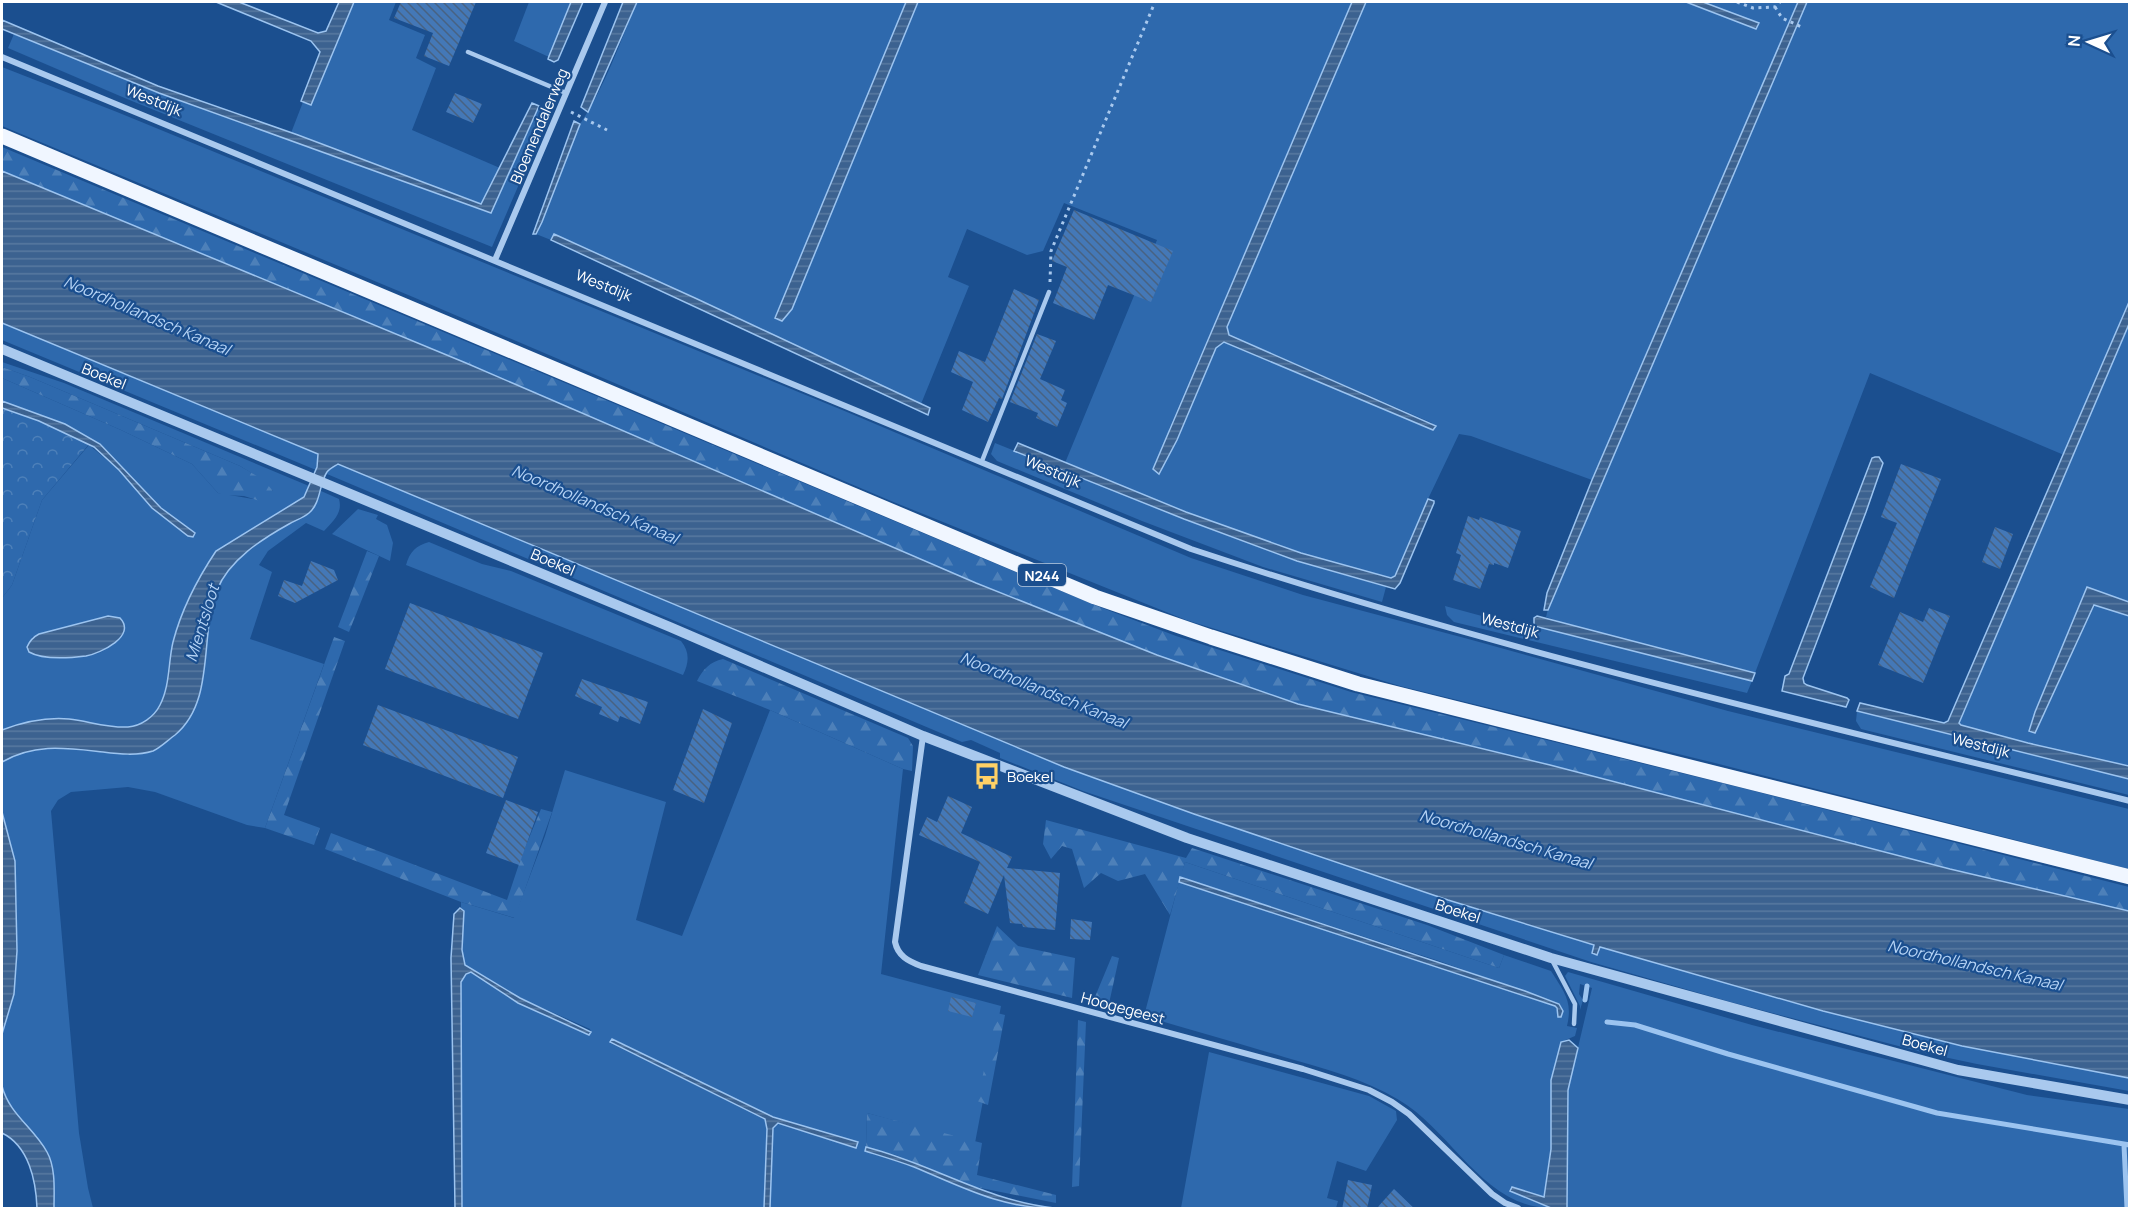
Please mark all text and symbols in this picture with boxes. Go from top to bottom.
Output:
north arrow [2059,12,2119,72]
text: N [2063,34,2085,47]
street label: Bloemendalerweg [505,65,573,187]
street label: Westdijk [123,79,186,121]
street label: Westdijk [573,264,636,306]
water label: Noordhollandsch Kanaal [61,270,236,361]
street label: Boekel [79,358,129,394]
street label: Westdijk [1022,450,1085,492]
water label: Noordhollandsch Kanaal [509,459,684,550]
street label: Boekel [528,543,578,581]
road number: N244 [1018,564,1066,586]
water label: Mientsloot [180,580,225,664]
street label: Westdijk [1479,607,1542,643]
water label: Noordhollandsch Kanaal [957,646,1133,734]
street label: Westdijk [1950,728,2013,762]
bus stop icon: Boekel [972,761,1002,791]
place label: Boekel [1007,766,1053,787]
water label: Noordhollandsch Kanaal [1417,804,1597,875]
street label: Boekel [1433,894,1483,928]
water label: Noordhollandsch Kanaal [1886,934,2067,996]
street label: Hoogegeest [1079,987,1167,1029]
street label: Boekel [1900,1029,1950,1061]

